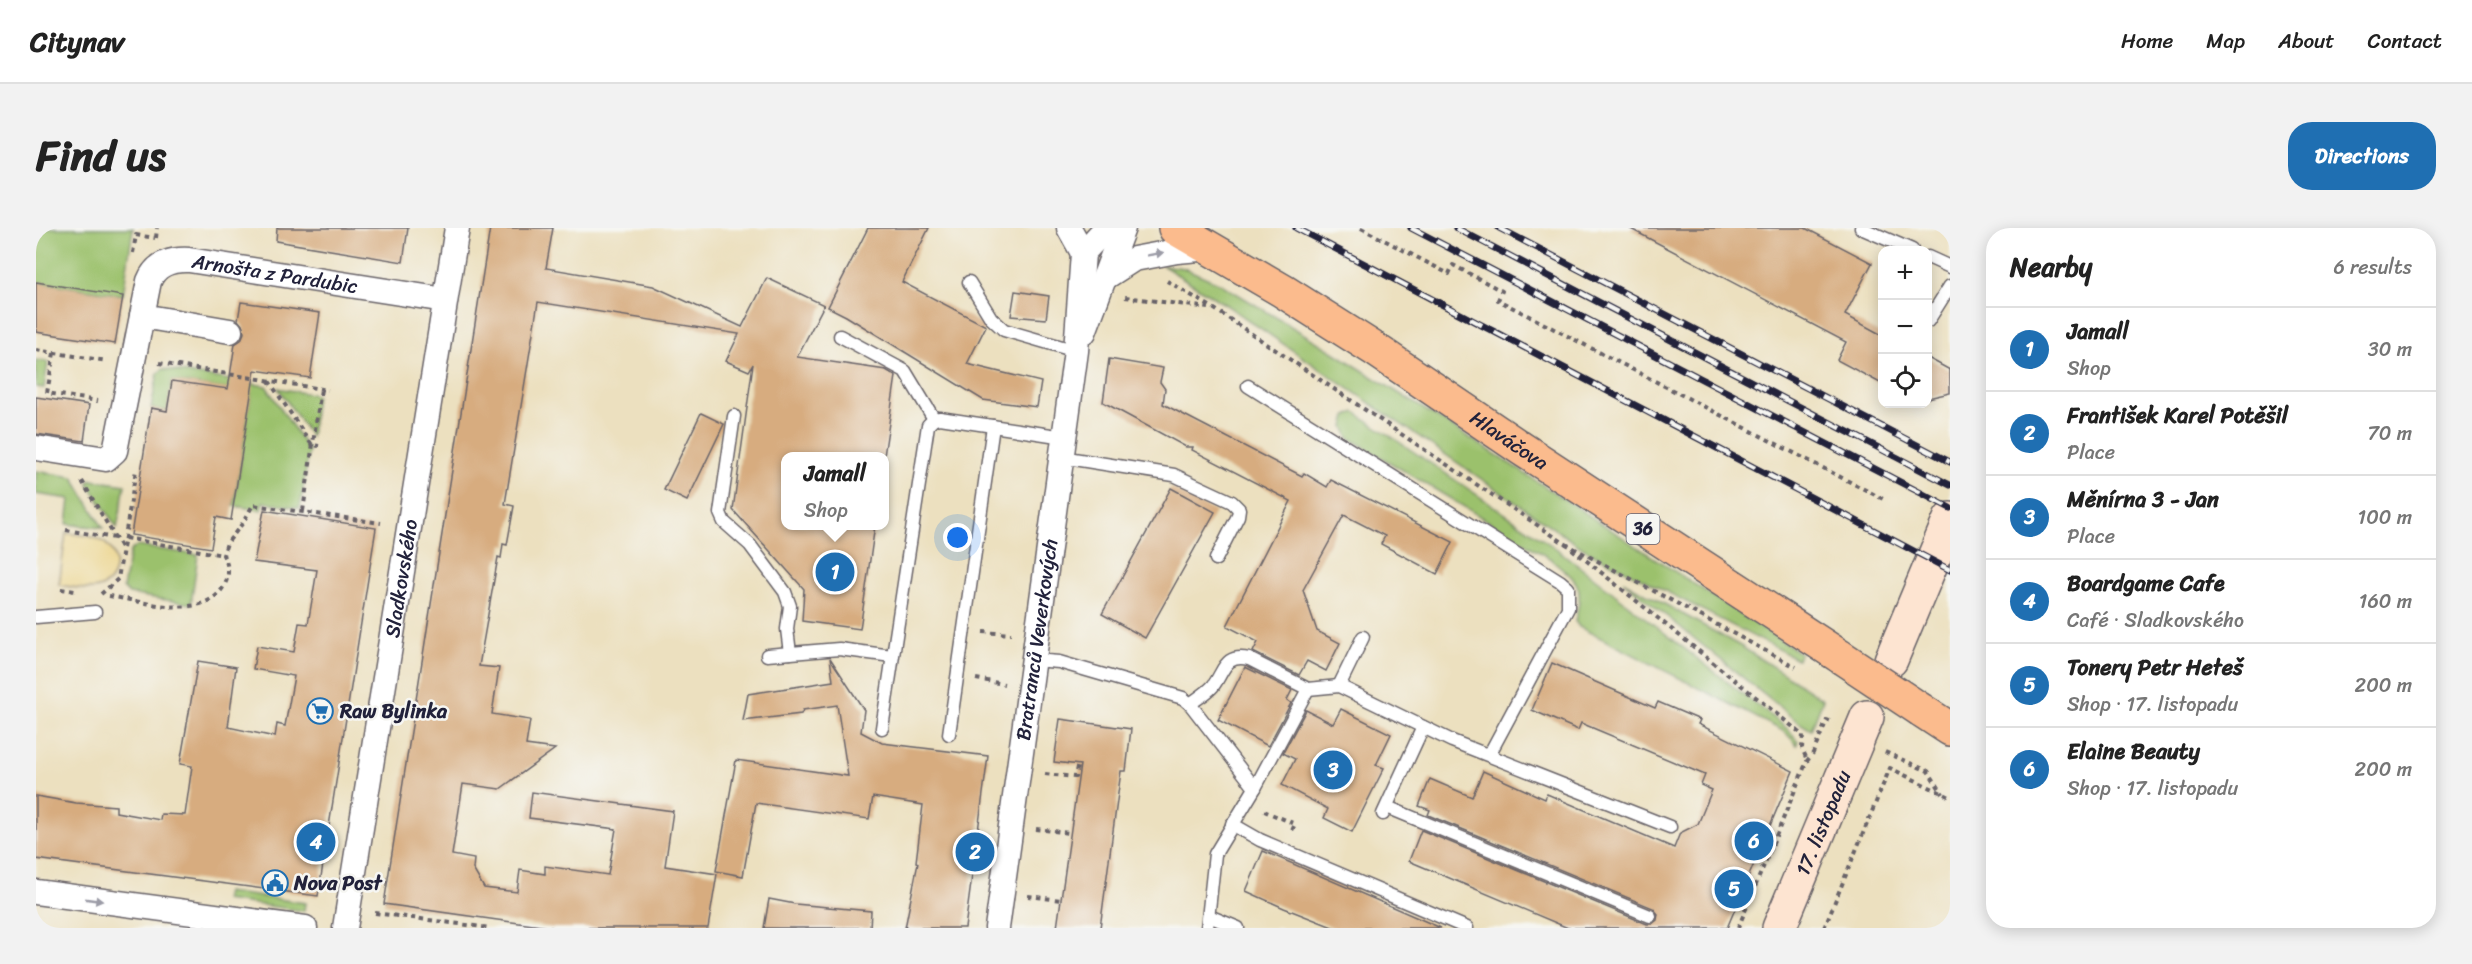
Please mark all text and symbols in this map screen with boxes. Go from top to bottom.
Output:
text: Citynav [30,17,124,66]
text: Home [2121,22,2173,60]
text: Map [2206,22,2245,60]
text: About [2278,22,2335,60]
text: Contact [2368,22,2442,60]
text: Find us [36,119,166,193]
button: Directions [2288,122,2436,190]
street label: Arnošta z Pardubic [188,244,361,304]
text: Nearby [2010,244,2092,290]
map controls [1878,246,1932,408]
button: + [1878,246,1932,300]
one-way arrow [1146,250,1165,259]
text: 6 results [2333,250,2412,285]
button: − [1878,300,1932,354]
text: Jamall [2067,312,2129,351]
text: 1 [2025,332,2034,367]
text: 30 m [2368,332,2412,367]
text: Shop [2067,351,2111,386]
button: locate [1878,354,1932,408]
text: František Karel Potěšil [2067,396,2288,435]
street label: Hlaváčova [1462,401,1555,480]
text: 2 [2024,416,2035,451]
text: 70 m [2367,416,2412,451]
text: Place [2067,435,2115,470]
popup [781,452,889,530]
text: Jamall [804,454,866,493]
text: Měnírna 3 - Jan [2067,480,2219,519]
text: Shop [804,493,848,528]
text: 3 [2024,500,2035,535]
text: 100 m [2358,500,2412,535]
road number: 36 [1626,514,1660,544]
street label: Sladkovského [375,517,428,640]
text: Place [2067,519,2115,554]
your location [943,523,972,552]
street label: Bratranců Veverkových [1006,537,1068,743]
pin: 1 [816,550,854,594]
text: Boardgame Cafe [2067,564,2225,603]
text: 4 [2023,584,2036,619]
text: 160 m [2359,584,2412,619]
text: Café · Sladkovského [2067,603,2244,638]
text: Tonery Petr Heteš [2067,648,2243,687]
text: 5 [2023,668,2036,703]
text: 200 m [2355,668,2412,703]
text: Shop · 17. listopadu [2067,687,2238,722]
place label: Raw Bylinka [339,694,448,729]
supermarket icon: Raw Bylinka [305,696,335,726]
text: Elaine Beauty [2067,732,2200,771]
pin: 3 [1314,748,1352,792]
text: 6 [2024,752,2035,787]
text: 200 m [2355,752,2412,787]
street label: 17. listopadu [1786,764,1861,881]
text: Shop · 17. listopadu [2067,771,2238,806]
pin: 6 [1734,818,1774,864]
pin: 4 [296,820,336,864]
pin: 2 [956,830,994,874]
place label: Nova Post [293,866,383,901]
pin: 5 [1714,866,1754,912]
public building icon: Nova Post [260,868,290,898]
one-way arrow [85,895,104,904]

